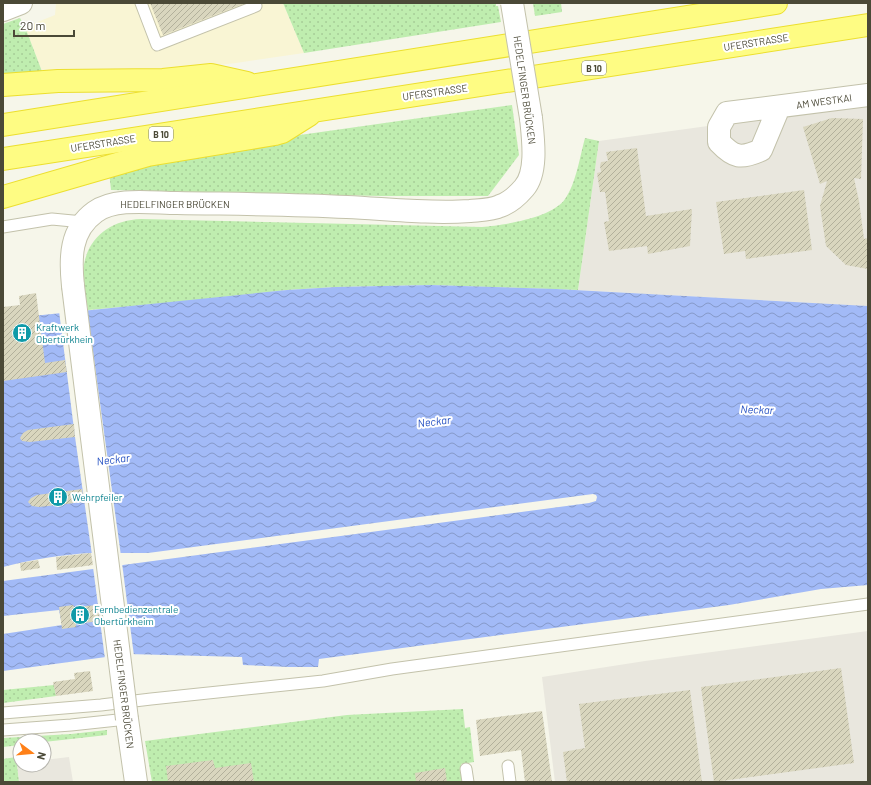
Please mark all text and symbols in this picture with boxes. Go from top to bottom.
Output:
scale bar [14,12,74,38]
text: 20 m [20,18,46,32]
street label: UFERSTRASSE [723,31,789,53]
street label: HEDELFINGER BRÜCKEN [511,35,539,145]
road number: B 10 [582,61,606,75]
street label: UFERSTRASSE [402,81,468,103]
street label: AM WESTKAI [795,91,853,111]
road number: B 10 [149,127,173,141]
street label: UFERSTRASSE [70,132,136,154]
street label: HEDELFINGER BRÜCKEN [120,198,230,210]
place label: Kraftwerk Obertürkhein [36,321,93,345]
building icon: Kraftwerk Obertürkhein [11,322,33,344]
water label: Neckar [740,402,775,416]
water label: Neckar [417,412,452,429]
water label: Neckar [96,450,131,467]
building icon: Wehrpfeiler [47,486,69,508]
place label: Wehrpfeiler [72,491,123,503]
place label: Fernbedienzentrale Obertürkheim [94,603,178,627]
building icon: Fernbedienzentrale Obertürkheim [69,604,91,626]
street label: HEDELFINGER BRÜCKEN [111,639,137,749]
north arrow [12,733,52,773]
text: N [35,751,49,761]

